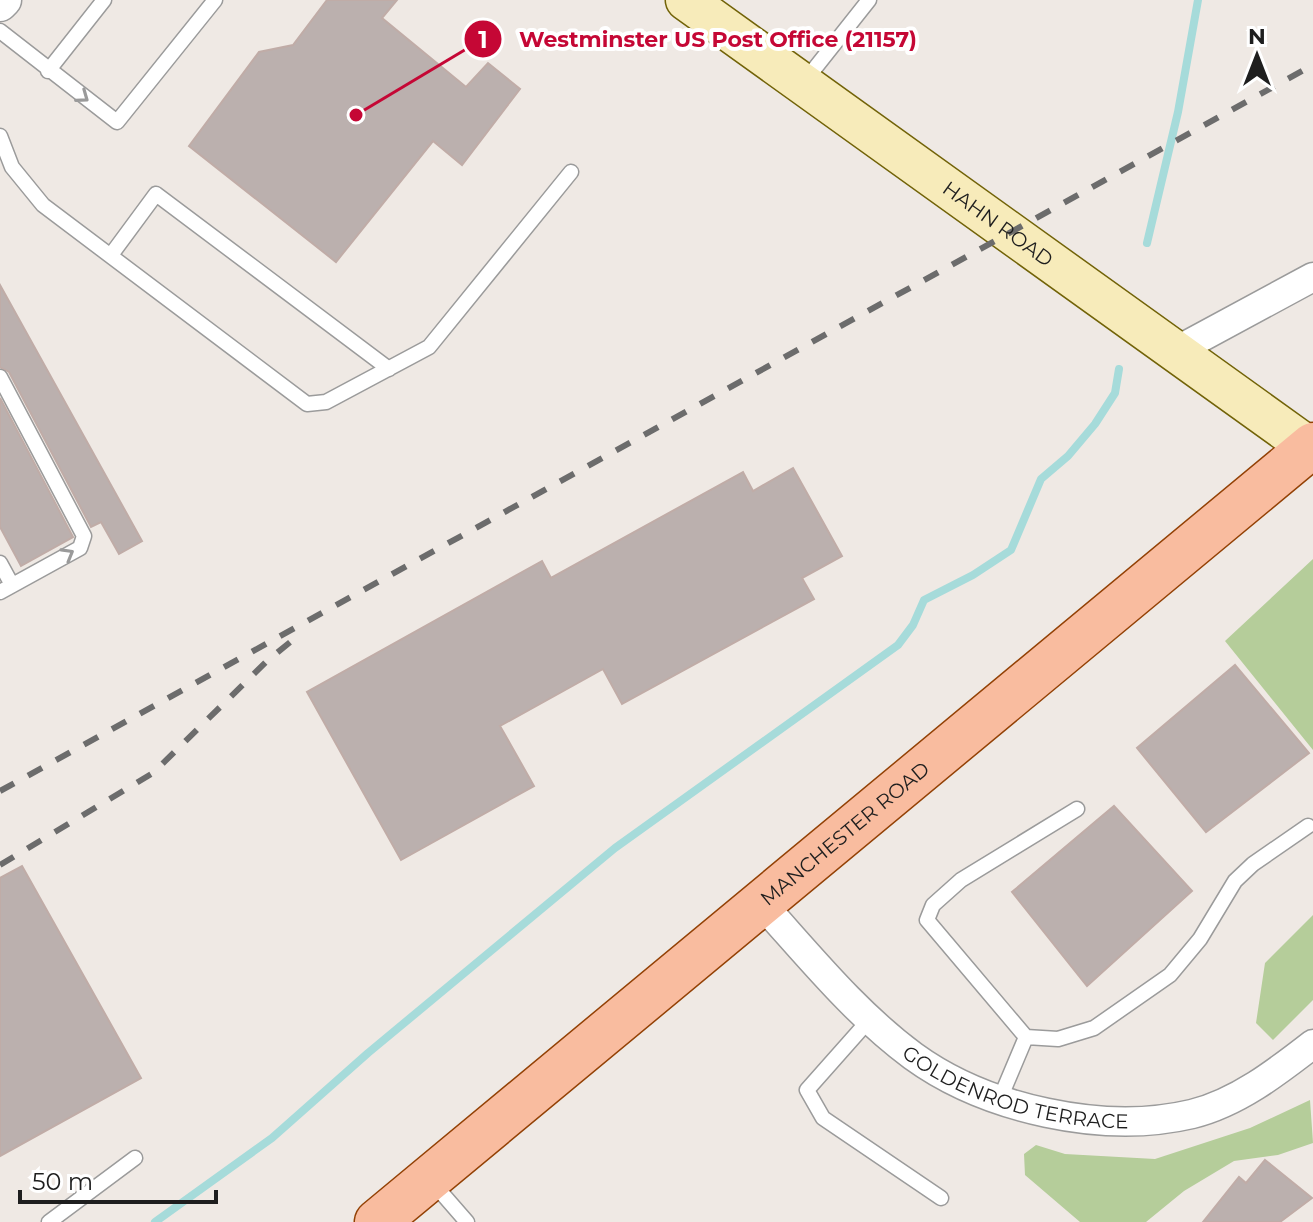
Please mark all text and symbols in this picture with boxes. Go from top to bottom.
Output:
callout: Westminster US Post Office (21157) [463,16,933,62]
north arrow [1217,16,1297,96]
text: N [1248,23,1266,50]
text: 1 [478,25,488,54]
text: Westminster US Post Office (21157) [519,26,917,53]
one-way arrow [74,87,89,101]
street label: HAHN ROAD [938,176,1058,272]
one-way arrow [60,548,74,564]
street label: MANCHESTER ROAD [756,757,934,911]
street label: GOLDENROD TERRACE [898,1040,1129,1133]
scale bar [20,1154,216,1204]
text: 50 m [32,1167,93,1196]

